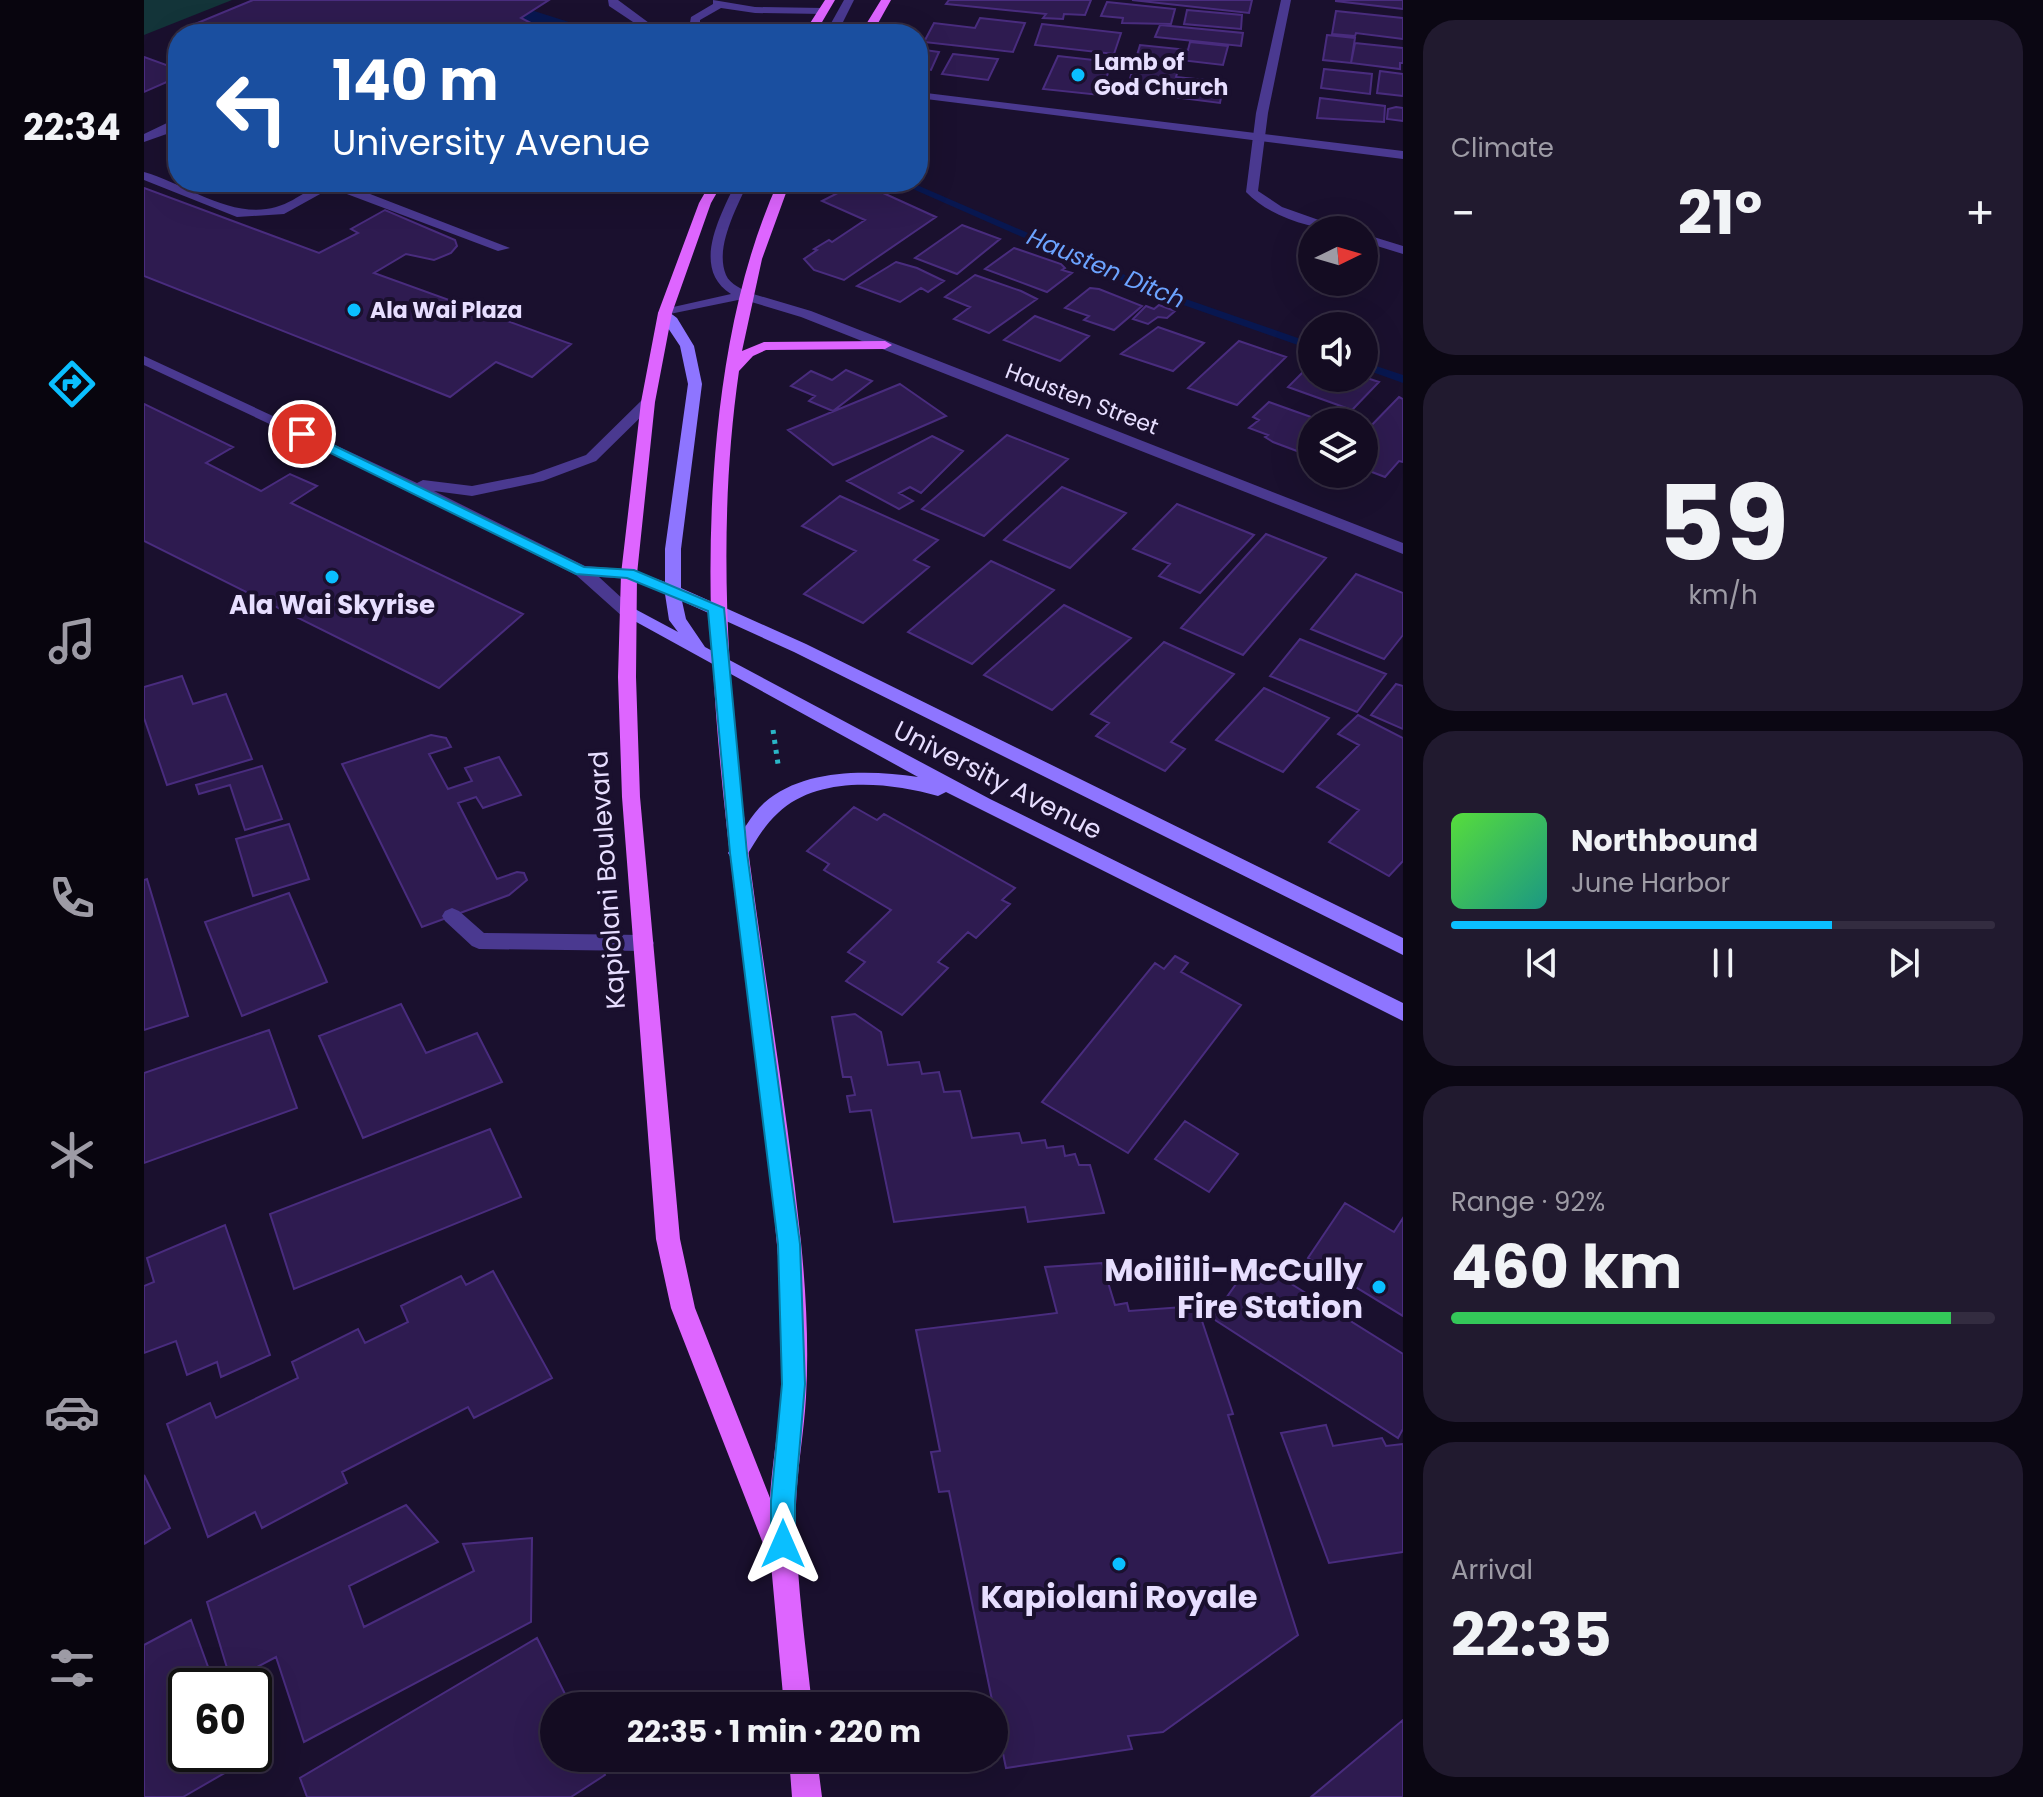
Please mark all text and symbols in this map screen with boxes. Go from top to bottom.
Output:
text: 140 m [332,41,499,120]
place label: Lamb of God Church [1094,47,1228,103]
icon: left [200,56,304,160]
marker: Lamb of God Church [1069,66,1087,84]
text: 22:34 [23,102,121,153]
text: University Avenue [332,117,650,168]
text: Climate [1451,130,1554,166]
text: 21° [1678,171,1762,255]
text: − [1451,183,1475,244]
text: + [1965,183,1995,244]
north arrow [1298,216,1378,296]
map controls [1298,216,1378,488]
water label: Hausten Ditch [1022,220,1190,316]
place label: Ala Wai Plaza [370,295,523,326]
marker: Ala Wai Plaza [345,301,363,319]
button: sound [1298,312,1378,392]
icon: directions [44,356,100,412]
street label: Hausten Street [1001,356,1163,442]
pin [268,400,336,468]
button: layers [1298,408,1378,488]
icon: arrive [280,412,324,456]
text: 59 [1657,451,1789,596]
marker: Ala Wai Skyrise [323,568,341,586]
text: km/h [1688,577,1758,613]
place label: Ala Wai Skyrise [229,587,435,623]
icon: music [44,613,100,669]
street label: University Avenue [888,712,1108,848]
street label: Kapiolani Boulevard [580,750,634,1010]
text: Northbound [1571,819,1758,862]
text: June Harbor [1571,865,1730,901]
icon: phone [44,870,100,926]
icon: previous [1520,941,1564,985]
icon: pause [1701,941,1745,985]
icon: next [1882,941,1926,985]
icon: climate [44,1127,100,1183]
text: Range · 92% [1451,1184,1605,1220]
text: 460 km [1451,1225,1682,1309]
place label: Moiliili-McCully Fire Station [1104,1247,1364,1329]
marker: Moiliili-McCully Fire Station [1370,1278,1388,1296]
icon: car [44,1384,100,1440]
position arrow [741,1502,825,1586]
text: Arrival [1451,1552,1533,1588]
marker: Kapiolani Royale [1110,1555,1128,1573]
place label: Kapiolani Royale [981,1574,1257,1619]
text: 22:35 [1451,1593,1612,1677]
icon: filters [44,1640,100,1696]
speed limit sign: 60 [168,1668,272,1772]
text: 22:35 · 1 min · 220 m [627,1710,921,1753]

